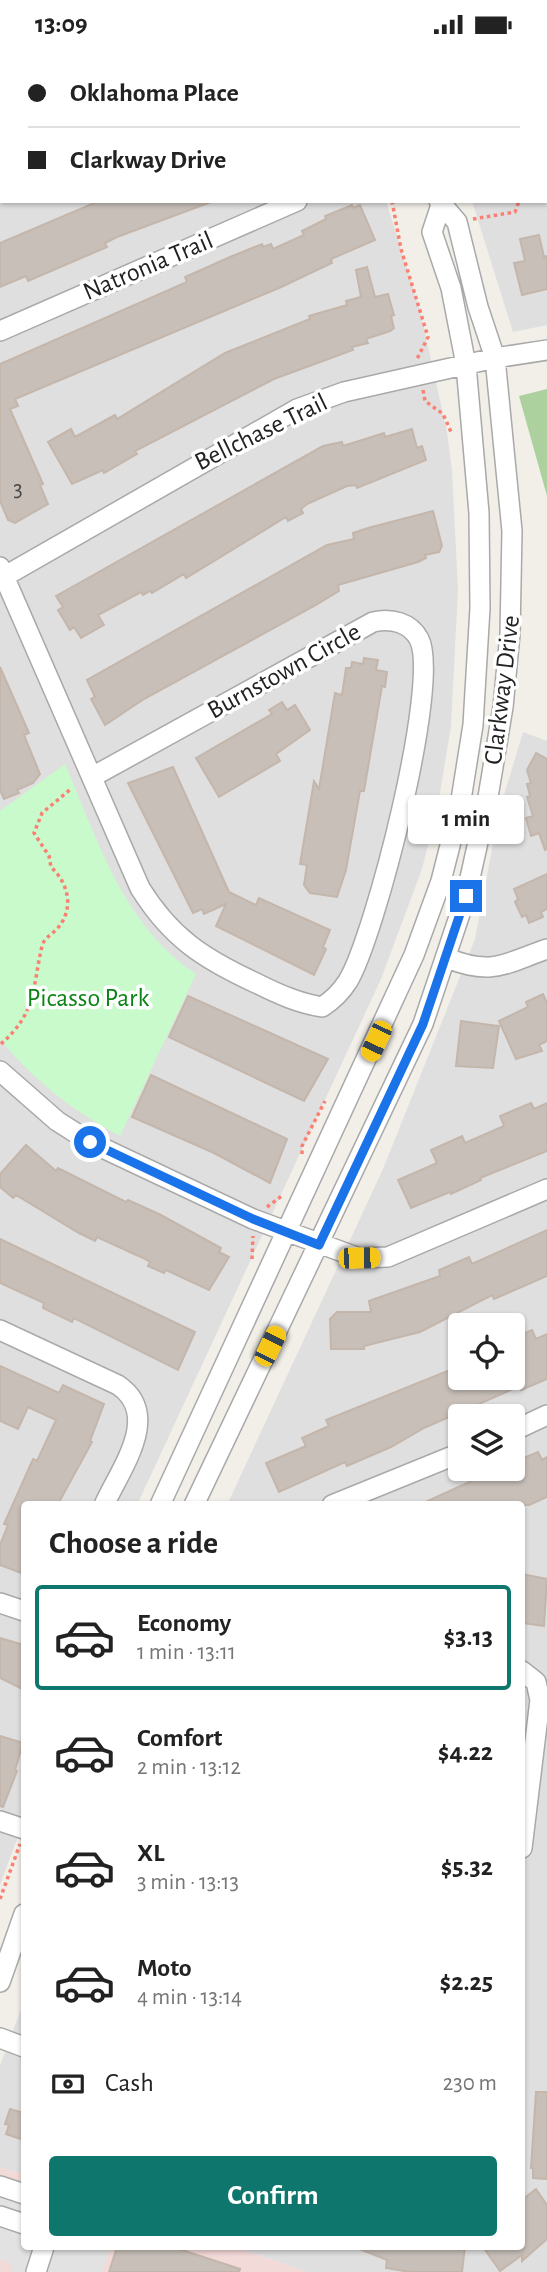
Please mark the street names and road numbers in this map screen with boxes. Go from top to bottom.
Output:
street label: Natronia Trail [79,227,217,305]
street label: Bellchase Trail [191,389,331,475]
street label: Clarkway Drive [480,614,524,766]
street label: Burnstown Circle [203,618,365,724]

